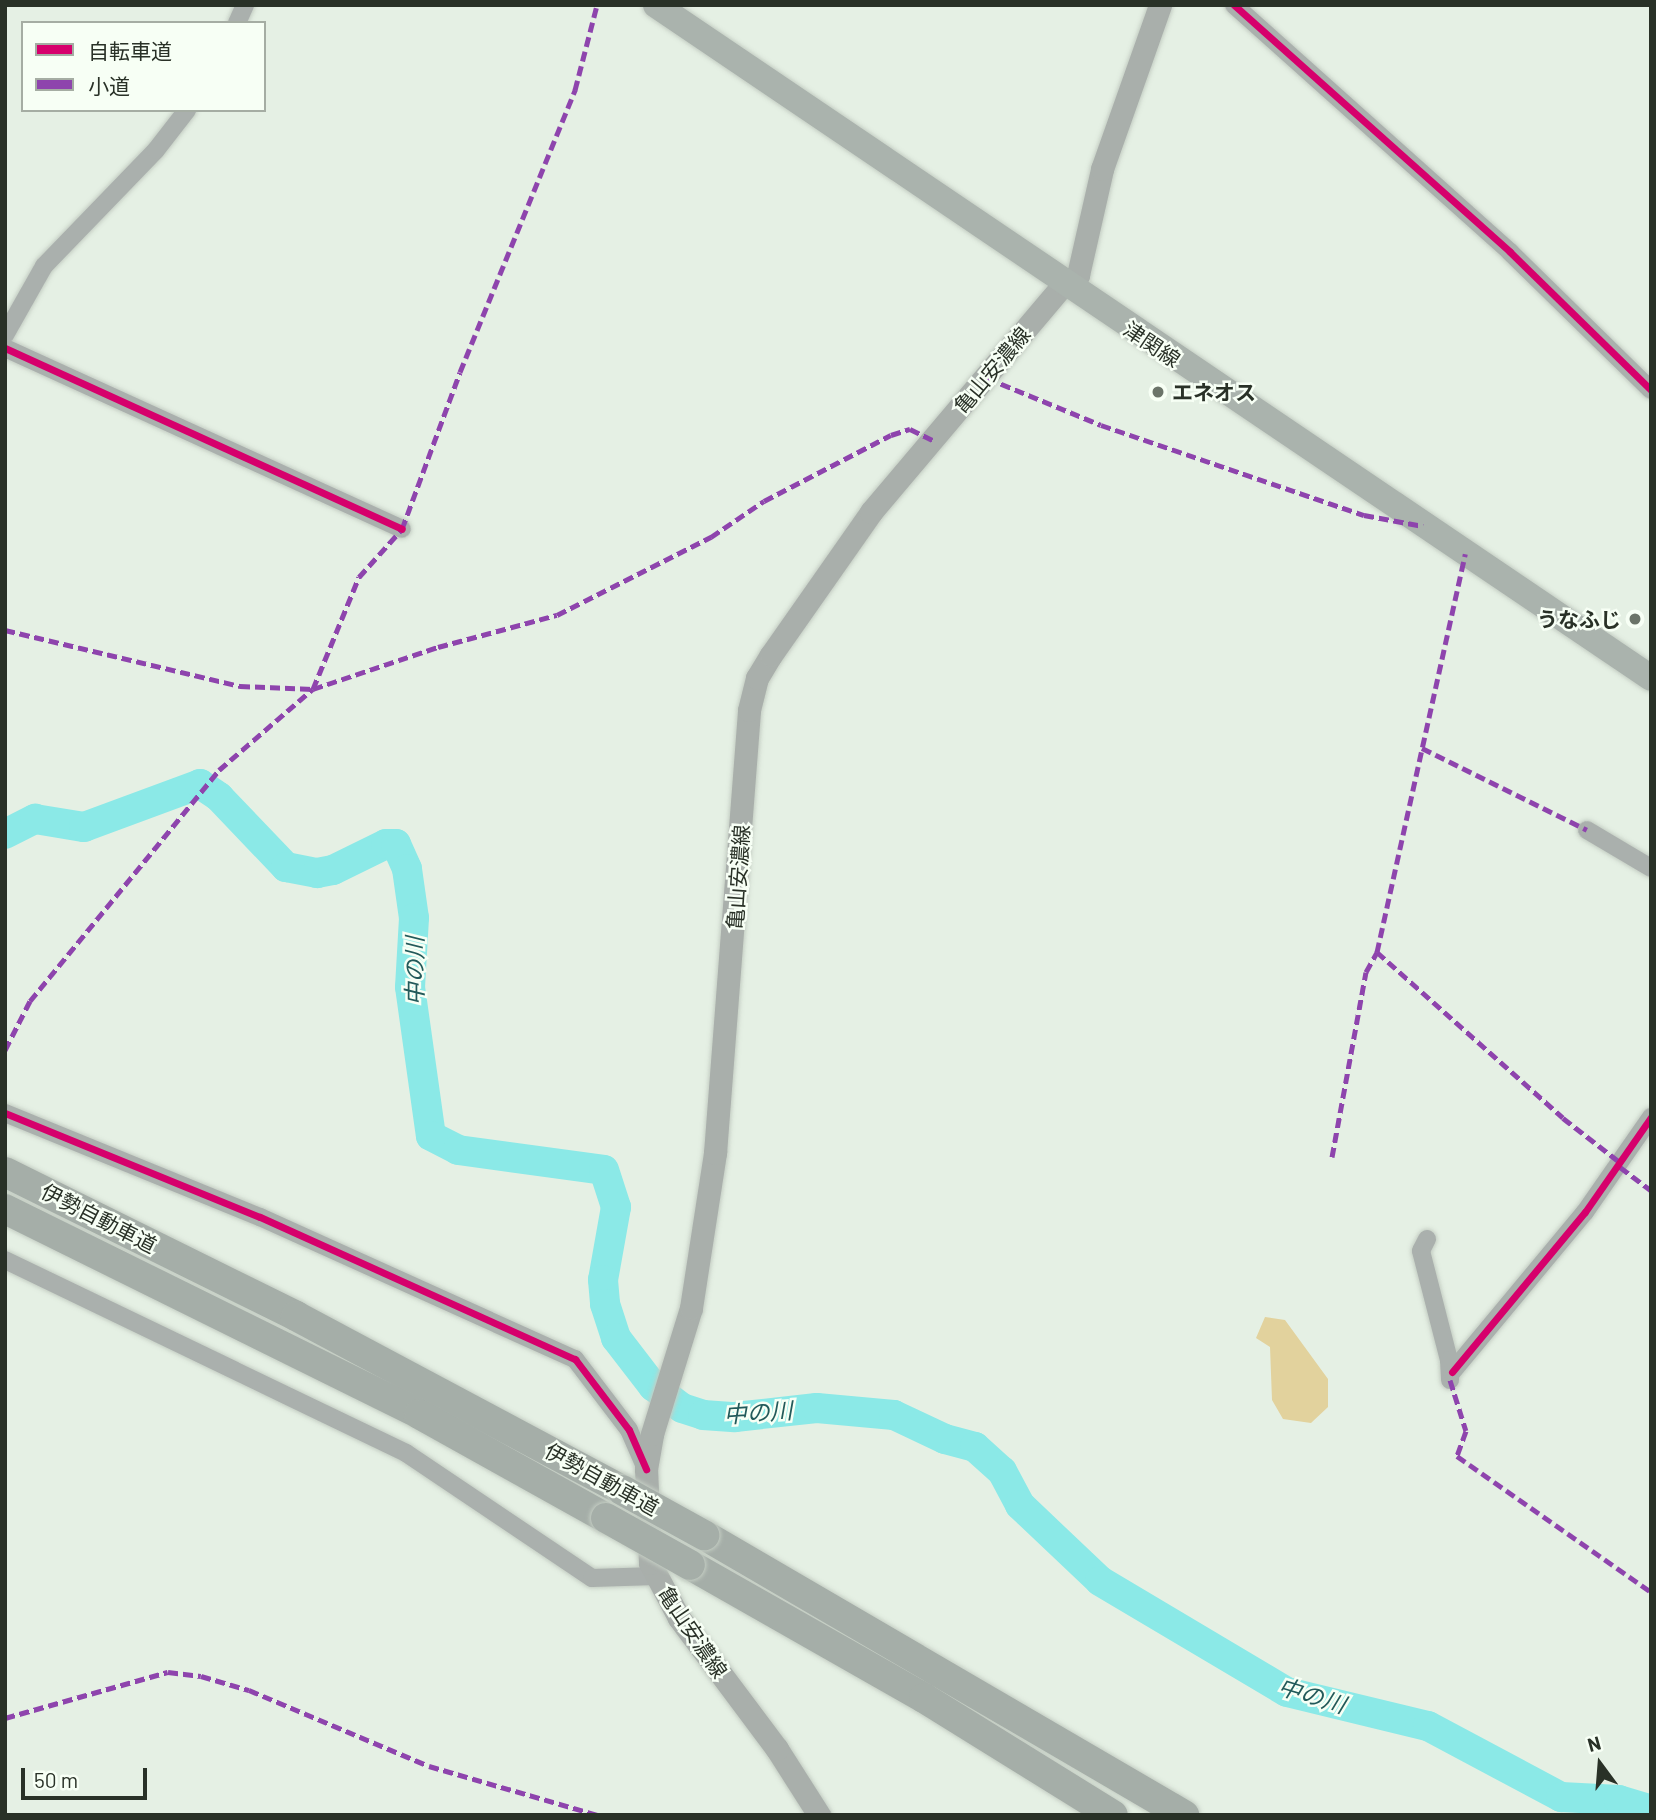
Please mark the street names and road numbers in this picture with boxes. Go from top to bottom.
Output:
street label: 津関線 [1119,316,1185,372]
street label: 亀山安濃線 [949,322,1035,418]
street label: 亀山安濃線 [722,824,754,930]
street label: 伊勢自動車道 [37,1178,161,1258]
street label: 伊勢自動車道 [541,1437,663,1521]
street label: 亀山安濃線 [653,1581,733,1683]

